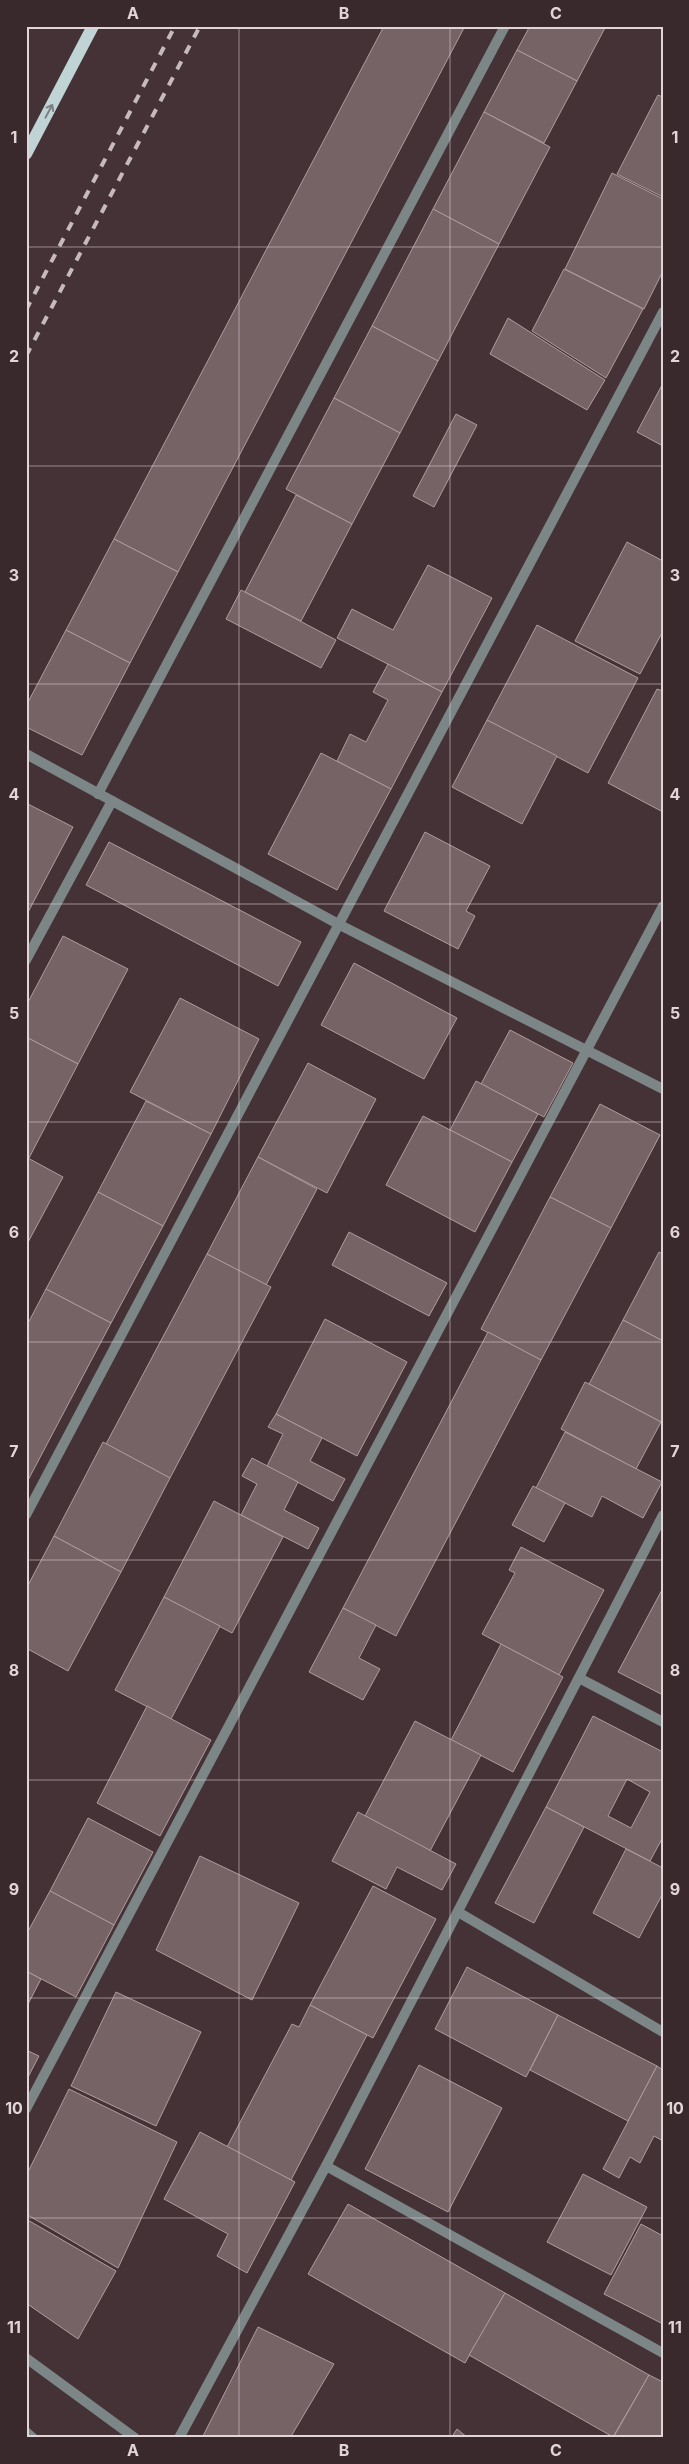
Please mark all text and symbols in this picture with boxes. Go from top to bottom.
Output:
text: A [127,3,139,23]
text: B [339,3,349,23]
text: C [550,3,562,23]
one-way arrow [45,104,54,119]
text: 1 [11,127,17,147]
text: 1 [672,127,678,147]
text: 2 [9,346,19,366]
text: 2 [670,346,680,366]
text: 3 [9,565,19,585]
text: 3 [670,565,680,585]
text: 4 [9,784,20,804]
text: 4 [670,784,681,804]
text: 5 [9,1003,19,1023]
text: 5 [670,1003,680,1023]
text: 6 [9,1222,19,1242]
text: 6 [670,1222,680,1242]
text: 7 [9,1441,19,1461]
text: 7 [670,1441,680,1461]
text: 8 [9,1660,19,1680]
text: 8 [670,1660,680,1680]
text: 9 [9,1879,19,1899]
text: 9 [670,1879,680,1899]
text: 10 [5,2098,23,2118]
text: 10 [666,2098,684,2118]
text: 11 [7,2317,21,2337]
text: 11 [668,2317,682,2337]
text: A [127,2440,139,2460]
text: B [339,2440,349,2460]
text: C [550,2440,562,2460]

